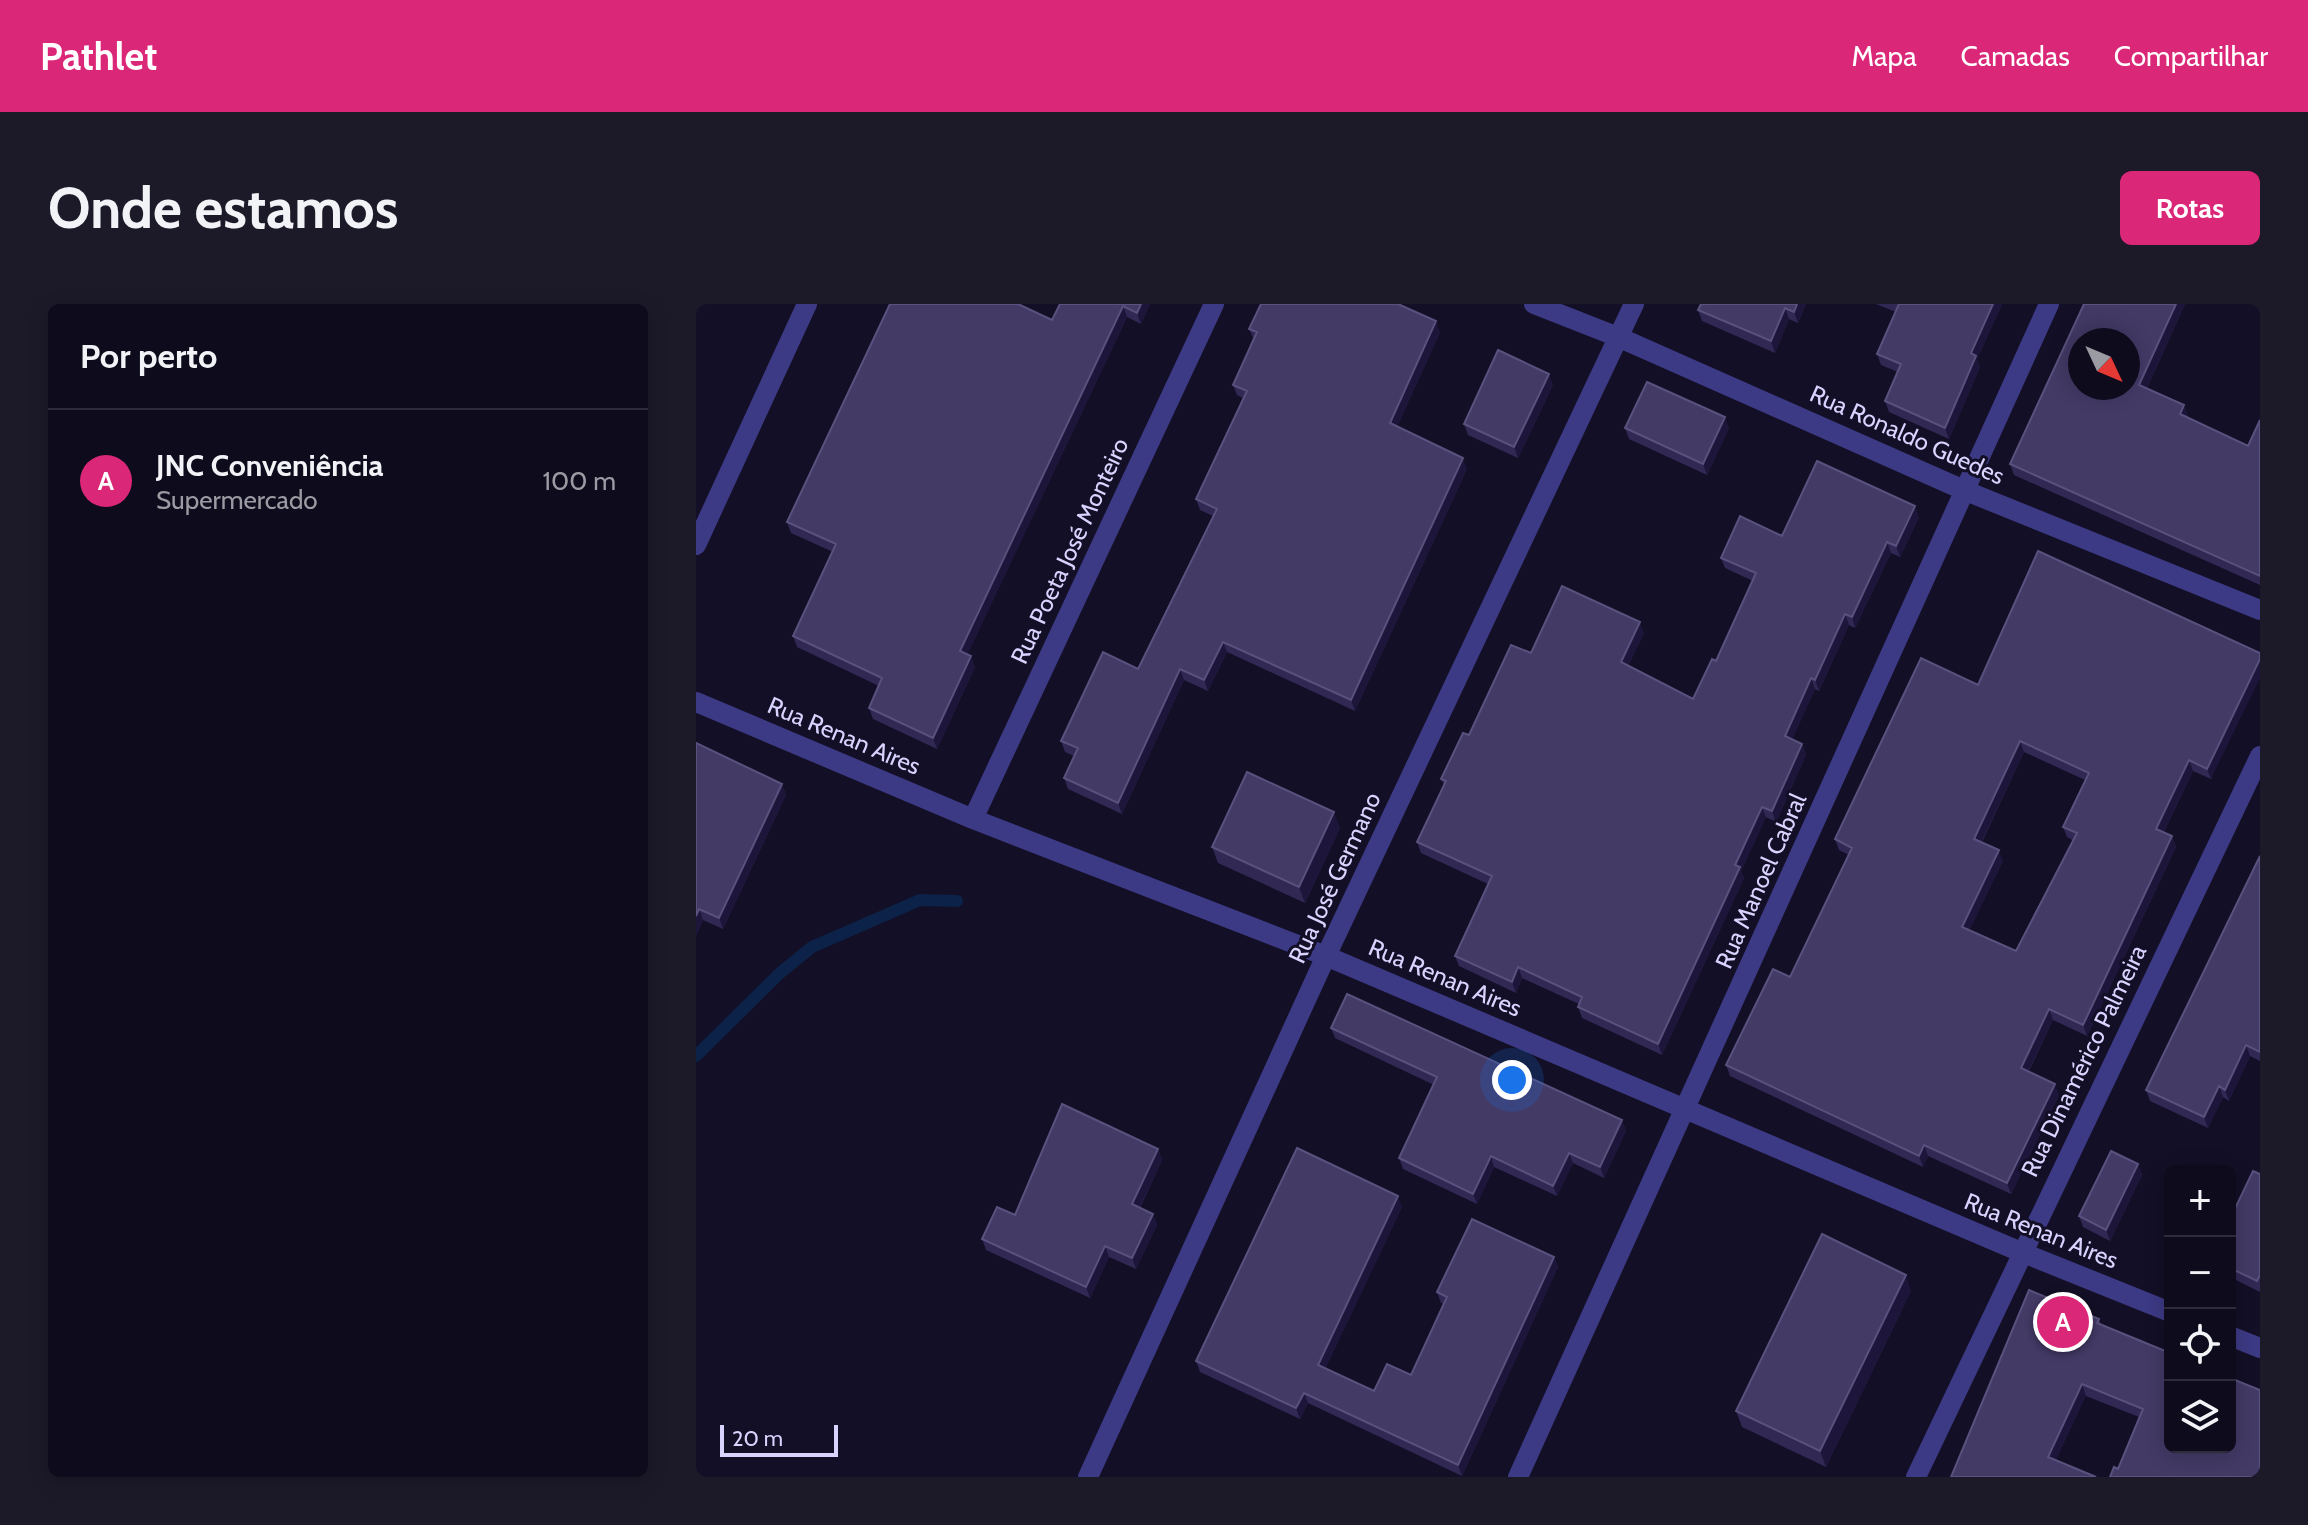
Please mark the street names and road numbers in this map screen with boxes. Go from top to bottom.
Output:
street label: Rua Ronaldo Guedes [1806,379,2009,490]
street label: Rua Poeta José Monteiro [1004,433,1135,668]
street label: Rua Renan Aires [763,690,925,781]
street label: Rua José Germano [1282,788,1387,968]
street label: Rua Manoel Cabral [1709,788,1812,973]
street label: Rua Renan Aires [1364,932,1526,1023]
street label: Rua Dinamérico Palmeira [2015,940,2153,1181]
street label: Rua Renan Aires [1960,1187,2122,1275]

